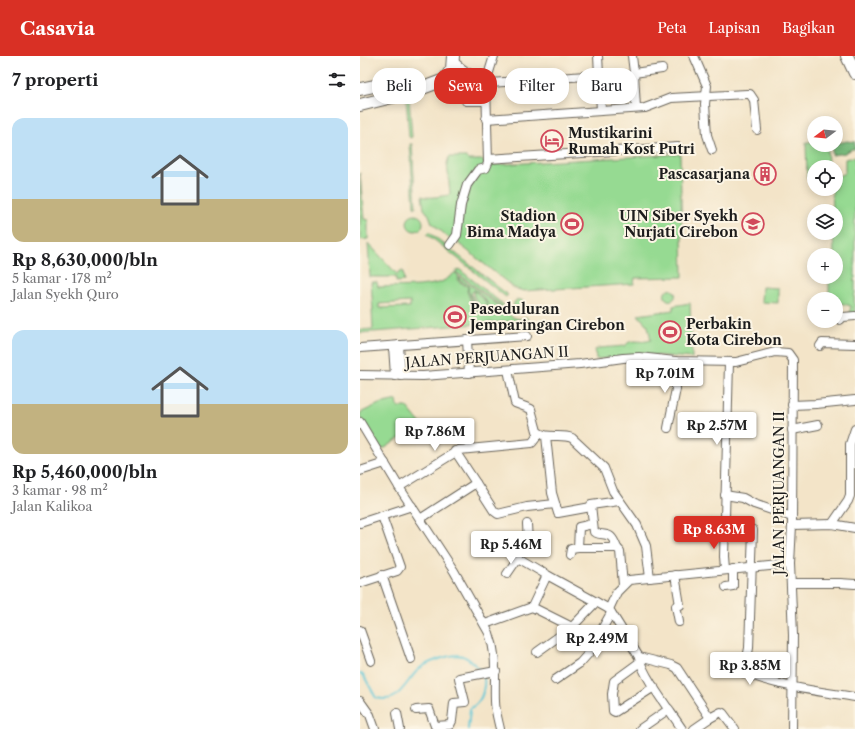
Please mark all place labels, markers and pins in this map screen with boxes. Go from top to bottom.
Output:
place label: Mustikarini Rumah Kost Putri [568,124,695,158]
hotel icon: Mustikarini Rumah Kost Putri [539,128,565,154]
building icon: Pascasarjana [752,161,778,187]
place label: Pascasarjana [658,165,751,183]
place label: Stadion Bima Madya [467,207,557,241]
place label: UIN Siber Syekh Nurjati Cirebon [619,207,738,241]
sports icon: Stadion Bima Madya [559,211,585,237]
school or university icon: UIN Siber Syekh Nurjati Cirebon [740,211,766,237]
place label: Paseduluran Jemparingan Cirebon [467,300,625,334]
sports icon: Paseduluran Jemparingan Cirebon [442,304,468,330]
place label: Perbakin Kota Cirebon [686,315,782,349]
sports icon: Perbakin Kota Cirebon [657,319,683,345]
pin: Rp 7.01M [624,360,706,394]
pin: Rp 2.57M [676,412,758,446]
pin: Rp 7.86M [394,418,476,452]
pin: Rp 8.63M [673,516,755,550]
pin: Rp 5.46M [470,531,552,565]
pin: Rp 2.49M [556,625,638,659]
pin: Rp 3.85M [709,652,791,686]

